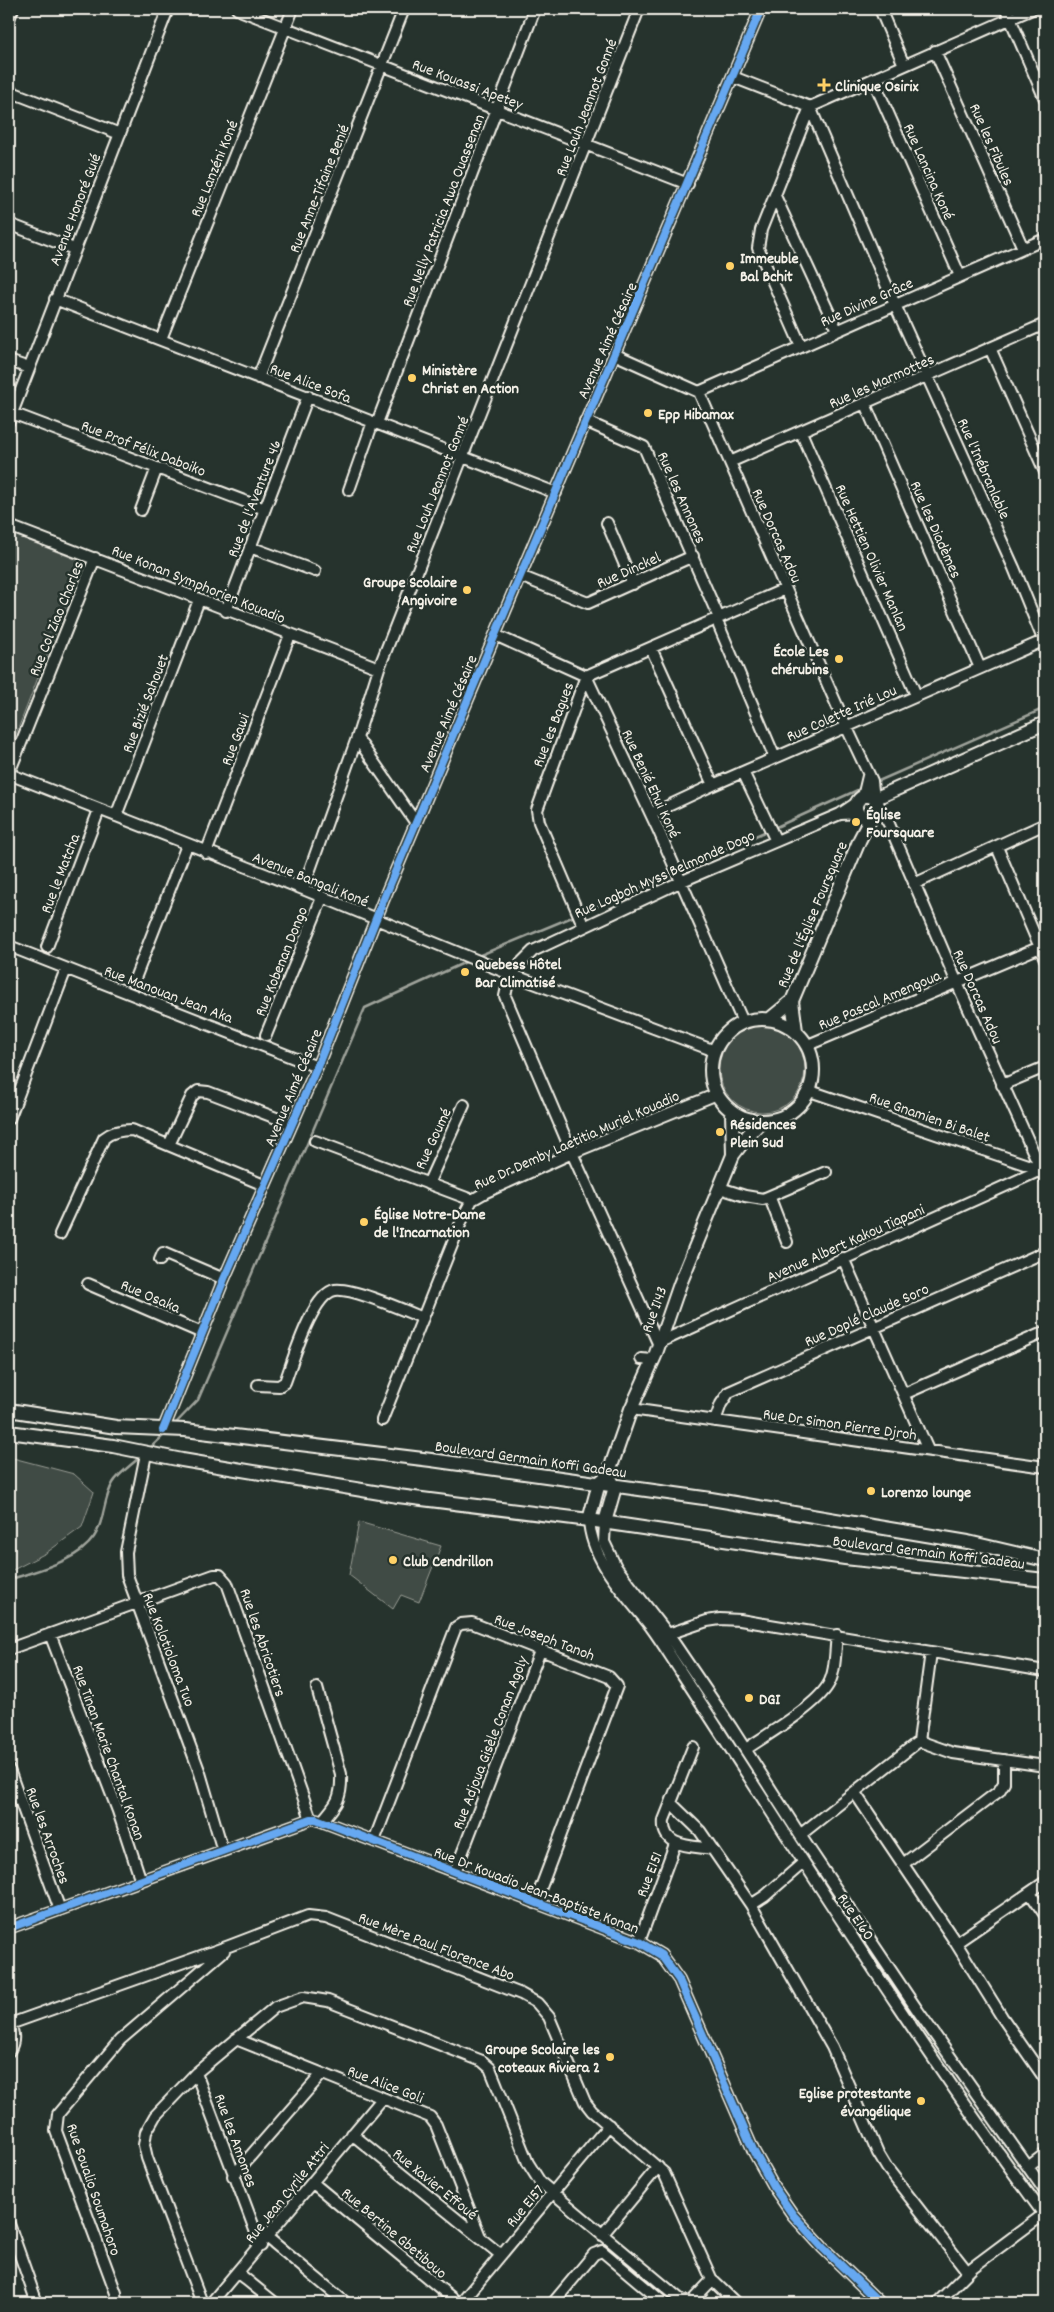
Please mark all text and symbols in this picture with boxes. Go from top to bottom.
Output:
street label: Rue Louh Jeannot Gonné [550,36,624,180]
street label: Rue Kouassi Apetey [408,54,526,117]
place label: Clinique Osirix [835,76,918,99]
marker: Clinique Osirix [817,78,831,92]
street label: Rue les Fibules [962,100,1019,190]
street label: Rue Nelly Patricia Awa Ouassenan [397,111,492,311]
street label: Rue Lanzéni Koné [185,117,245,221]
street label: Rue Lancina Koné [896,120,959,224]
street label: Rue Anne-Tifaine Benié [284,121,357,257]
street label: Avenue Honoré Guié [44,150,108,269]
place label: Immeuble Bal Bchit [740,248,799,289]
marker: Immeuble Bal Bchit [724,260,736,272]
street label: Rue Divine Grâce [817,272,917,334]
street label: Avenue Aimé Césaire [572,279,644,403]
street label: Rue les Marmottes [826,349,939,416]
street label: Rue Alice Sofa [266,358,355,411]
place label: Ministère Christ en Action [422,360,519,401]
marker: Ministère Christ en Action [406,372,418,384]
place label: Epp Hibamax [658,404,734,427]
marker: Epp Hibamax [642,407,654,419]
street label: Rue Louh Jeannot Gonné [400,413,476,557]
street label: Rue Prof Félix Daboiko [77,415,209,484]
street label: Rue l'Inébranlable [950,415,1015,523]
street label: Rue de l'Aventure 46 [222,437,288,561]
street label: Rue les Annones [650,448,711,548]
street label: Rue les Diadèmes [903,478,967,583]
street label: Rue Hettien Olivier Manlan [828,481,913,635]
street label: Rue Dorcas Adou [745,485,807,587]
street label: Rue Konan Symphorien Kouadio [108,540,288,631]
street label: Rue Dinckel [593,547,665,596]
street label: Rue Col Ziao Charles [24,558,91,680]
place label: Groupe Scolaire Angivoire [363,572,457,613]
marker: Groupe Scolaire Angivoire [461,584,473,596]
place label: École Les chérubins [772,641,829,682]
street label: Rue Bizié Sahouet [117,651,176,757]
street label: Avenue Aimé Césaire [414,652,484,776]
marker: École Les chérubins [833,653,845,665]
street label: Rue les Bagues [528,679,581,771]
street label: Rue Colette Irié Lou [783,680,901,749]
street label: Rue Gawi [216,710,257,769]
street label: Rue Benié Ehui Koné [614,726,685,842]
place label: Église Foursquare [866,804,934,845]
marker: Église Foursquare [850,816,862,828]
street label: Rue Logboh Myss Belmonde Dogo [571,825,759,926]
street label: Rue le Matcha [36,830,87,917]
street label: Rue de l'Église Foursquare [772,838,855,992]
street label: Avenue Bangali Koné [248,846,372,914]
street label: Rue Kobenan Dongo [250,904,315,1020]
street label: Rue Dorcas Adou [946,946,1008,1048]
place label: Quebess Hôtel Bar Climatisé [475,954,562,995]
street label: Rue Manouan Jean Aka [100,960,236,1031]
street label: Rue Pascal Amengoua [815,965,945,1037]
marker: Quebess Hôtel Bar Climatisé [459,966,471,978]
street label: Avenue Aimé Césaire [259,1026,329,1150]
street label: Rue Dr Demby Laetitia Muriel Kouadio [471,1086,683,1197]
street label: Rue Gnamien Bi Balet [866,1087,993,1150]
street label: Rue Goumé [410,1104,459,1174]
place label: Résidences Plein Sud [730,1114,797,1155]
marker: Résidences Plein Sud [714,1126,726,1138]
street label: Avenue Albert Kakou Tiapani [763,1199,929,1289]
place label: Église Notre-Dame de l'Incarnation [374,1204,486,1245]
marker: Église Notre-Dame de l'Incarnation [358,1216,370,1228]
street label: Rue Osaka [117,1274,184,1320]
street label: Rue Doplé Claude Soro [801,1279,933,1354]
street label: Rue I143 [636,1284,674,1336]
street label: Rue Dr Simon Pierre Djroh [761,1403,918,1448]
street label: Boulevard Germain Koffi Gadeau [433,1436,628,1485]
place label: Lorenzo lounge [881,1482,971,1505]
marker: Lorenzo lounge [865,1485,877,1497]
street label: Boulevard Germain Koffi Gadeau [831,1530,1026,1577]
place label: Club Cendrillon [403,1551,493,1574]
marker: Club Cendrillon [387,1554,399,1566]
street label: Rue les Abricotiers [232,1586,291,1700]
street label: Rue Kolotioloma Tuo [135,1590,200,1710]
street label: Rue Joseph Tanoh [490,1609,598,1668]
street label: Rue Adjoua Gisèle Conan Agoly [448,1652,535,1833]
street label: Rue Tinan Marie Chantal Konan [65,1662,150,1844]
place label: DGI [759,1689,781,1712]
marker: DGI [743,1692,755,1704]
street label: Rue les Arroches [18,1784,75,1888]
street label: Rue Dr Kouadio Jean-Baptiste Konan [430,1842,642,1941]
street label: Rue E151 [631,1849,670,1901]
street label: Rue E160 [831,1889,879,1946]
street label: Rue Mère Paul Florence Abo [355,1907,518,1988]
place label: Groupe Scolaire les coteaux Riviera 2 [485,2039,600,2080]
marker: Groupe Scolaire les coteaux Riviera 2 [604,2051,616,2063]
street label: Rue Alice Goli [344,2060,427,2110]
place label: Eglise protestante évangélique [799,2083,911,2124]
street label: Rue les Amomes [207,2091,262,2191]
marker: Eglise protestante évangélique [915,2095,927,2107]
street label: Rue Soualio Soumahoro [59,2121,126,2259]
street label: Rue Jean Cyrile Attri [240,2138,336,2249]
street label: Rue Xavier Effoué [387,2143,482,2227]
street label: Rue E157 [501,2180,551,2233]
street label: Rue Bertine Gbetibouo [336,2183,451,2285]

